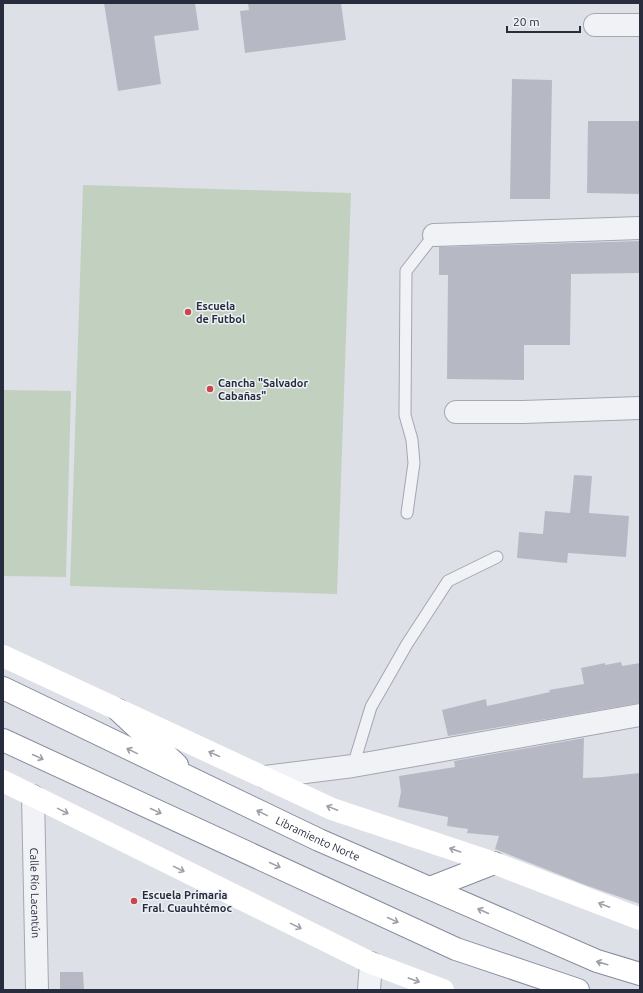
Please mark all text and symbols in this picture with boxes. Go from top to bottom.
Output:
scale bar [507,8,580,34]
text: 20 m [513,15,540,28]
place label: Escuela de Futbol [196,300,246,325]
marker: Escuela de Futbol [183,307,193,317]
place label: Cancha "Salvador Cabañas" [218,377,308,402]
marker: Cancha "Salvador Cabañas" [205,384,215,394]
one-way arrow [127,747,139,754]
one-way arrow [209,750,221,757]
one-way arrow [32,754,44,761]
one-way arrow [327,804,339,812]
one-way arrow [57,808,69,815]
one-way arrow [150,808,162,815]
one-way arrow [257,809,269,816]
street label: Libramiento Norte [274,814,362,863]
one-way arrow [449,846,462,853]
street label: Calle Río Lacantún [28,848,42,938]
one-way arrow [268,862,280,869]
one-way arrow [173,866,185,873]
place label: Escuela Primaria Fral. Cuauhtémoc [142,889,232,914]
marker: Escuela Primaria Fral. Cuauhtémoc [129,896,139,906]
one-way arrow [598,900,610,908]
one-way arrow [478,907,490,914]
one-way arrow [386,917,398,924]
one-way arrow [290,923,302,930]
one-way arrow [596,959,609,966]
one-way arrow [408,976,420,984]

